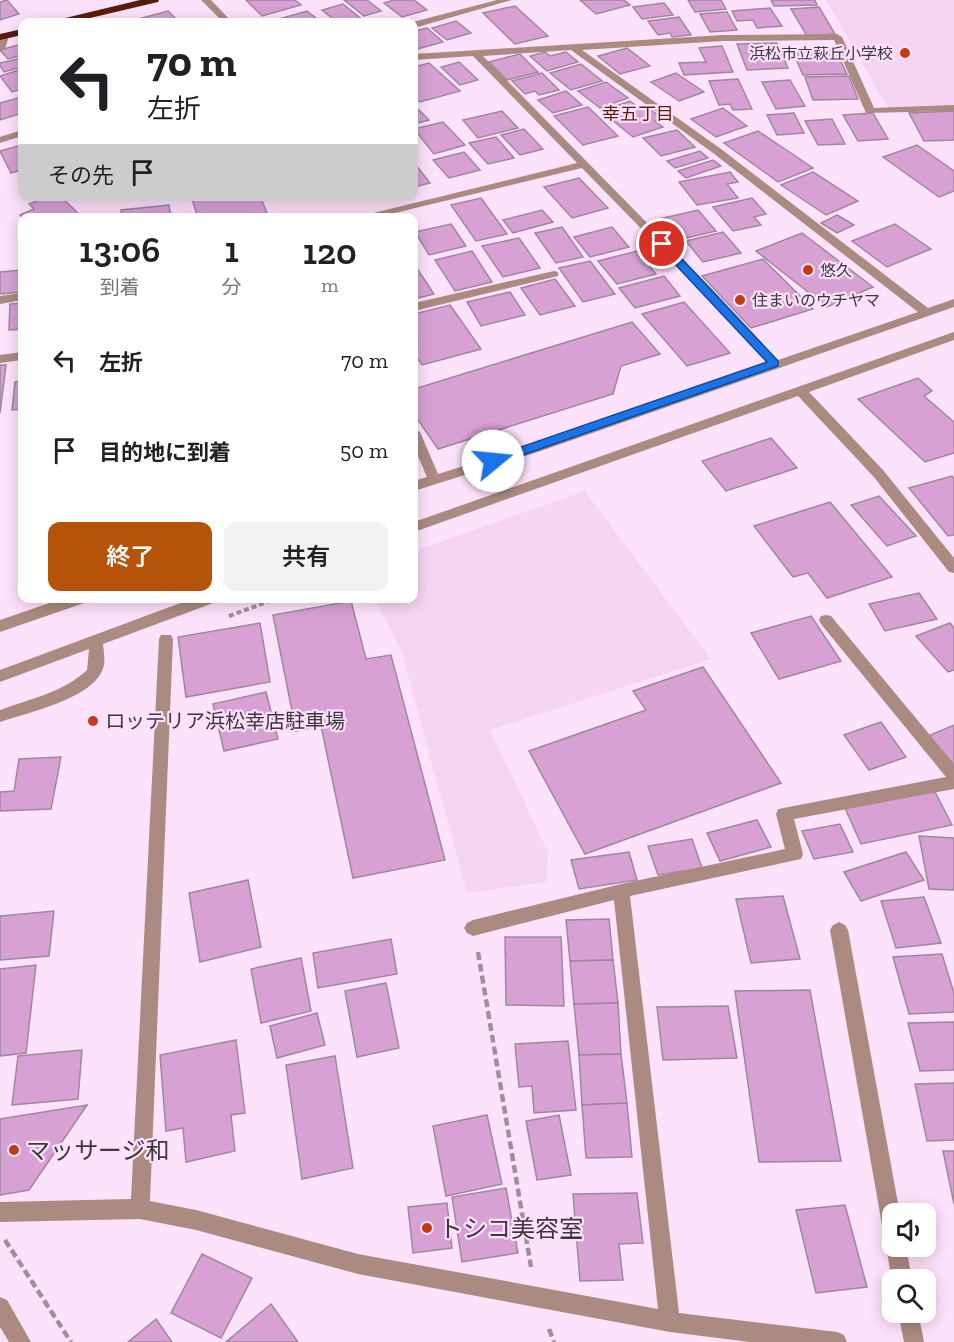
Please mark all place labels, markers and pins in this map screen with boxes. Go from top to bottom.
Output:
place label: 浜松市立萩丘小学校 [749,44,893,63]
marker: 浜松市立萩丘小学校 [898,46,912,60]
pin [636,218,687,269]
place label: 悠久 [820,261,852,280]
marker: 悠久 [801,263,815,277]
place label: 住まいのウチヤマ [752,291,880,310]
marker: 住まいのウチヤマ [733,293,747,307]
place label: ロッテリア浜松幸店駐車場 [105,709,345,733]
marker: ロッテリア浜松幸店駐車場 [86,714,100,728]
place label: マッサージ和 [26,1136,170,1165]
marker: マッサージ和 [7,1143,21,1157]
place label: トシコ美容室 [439,1214,583,1243]
marker: トシコ美容室 [420,1221,434,1235]

